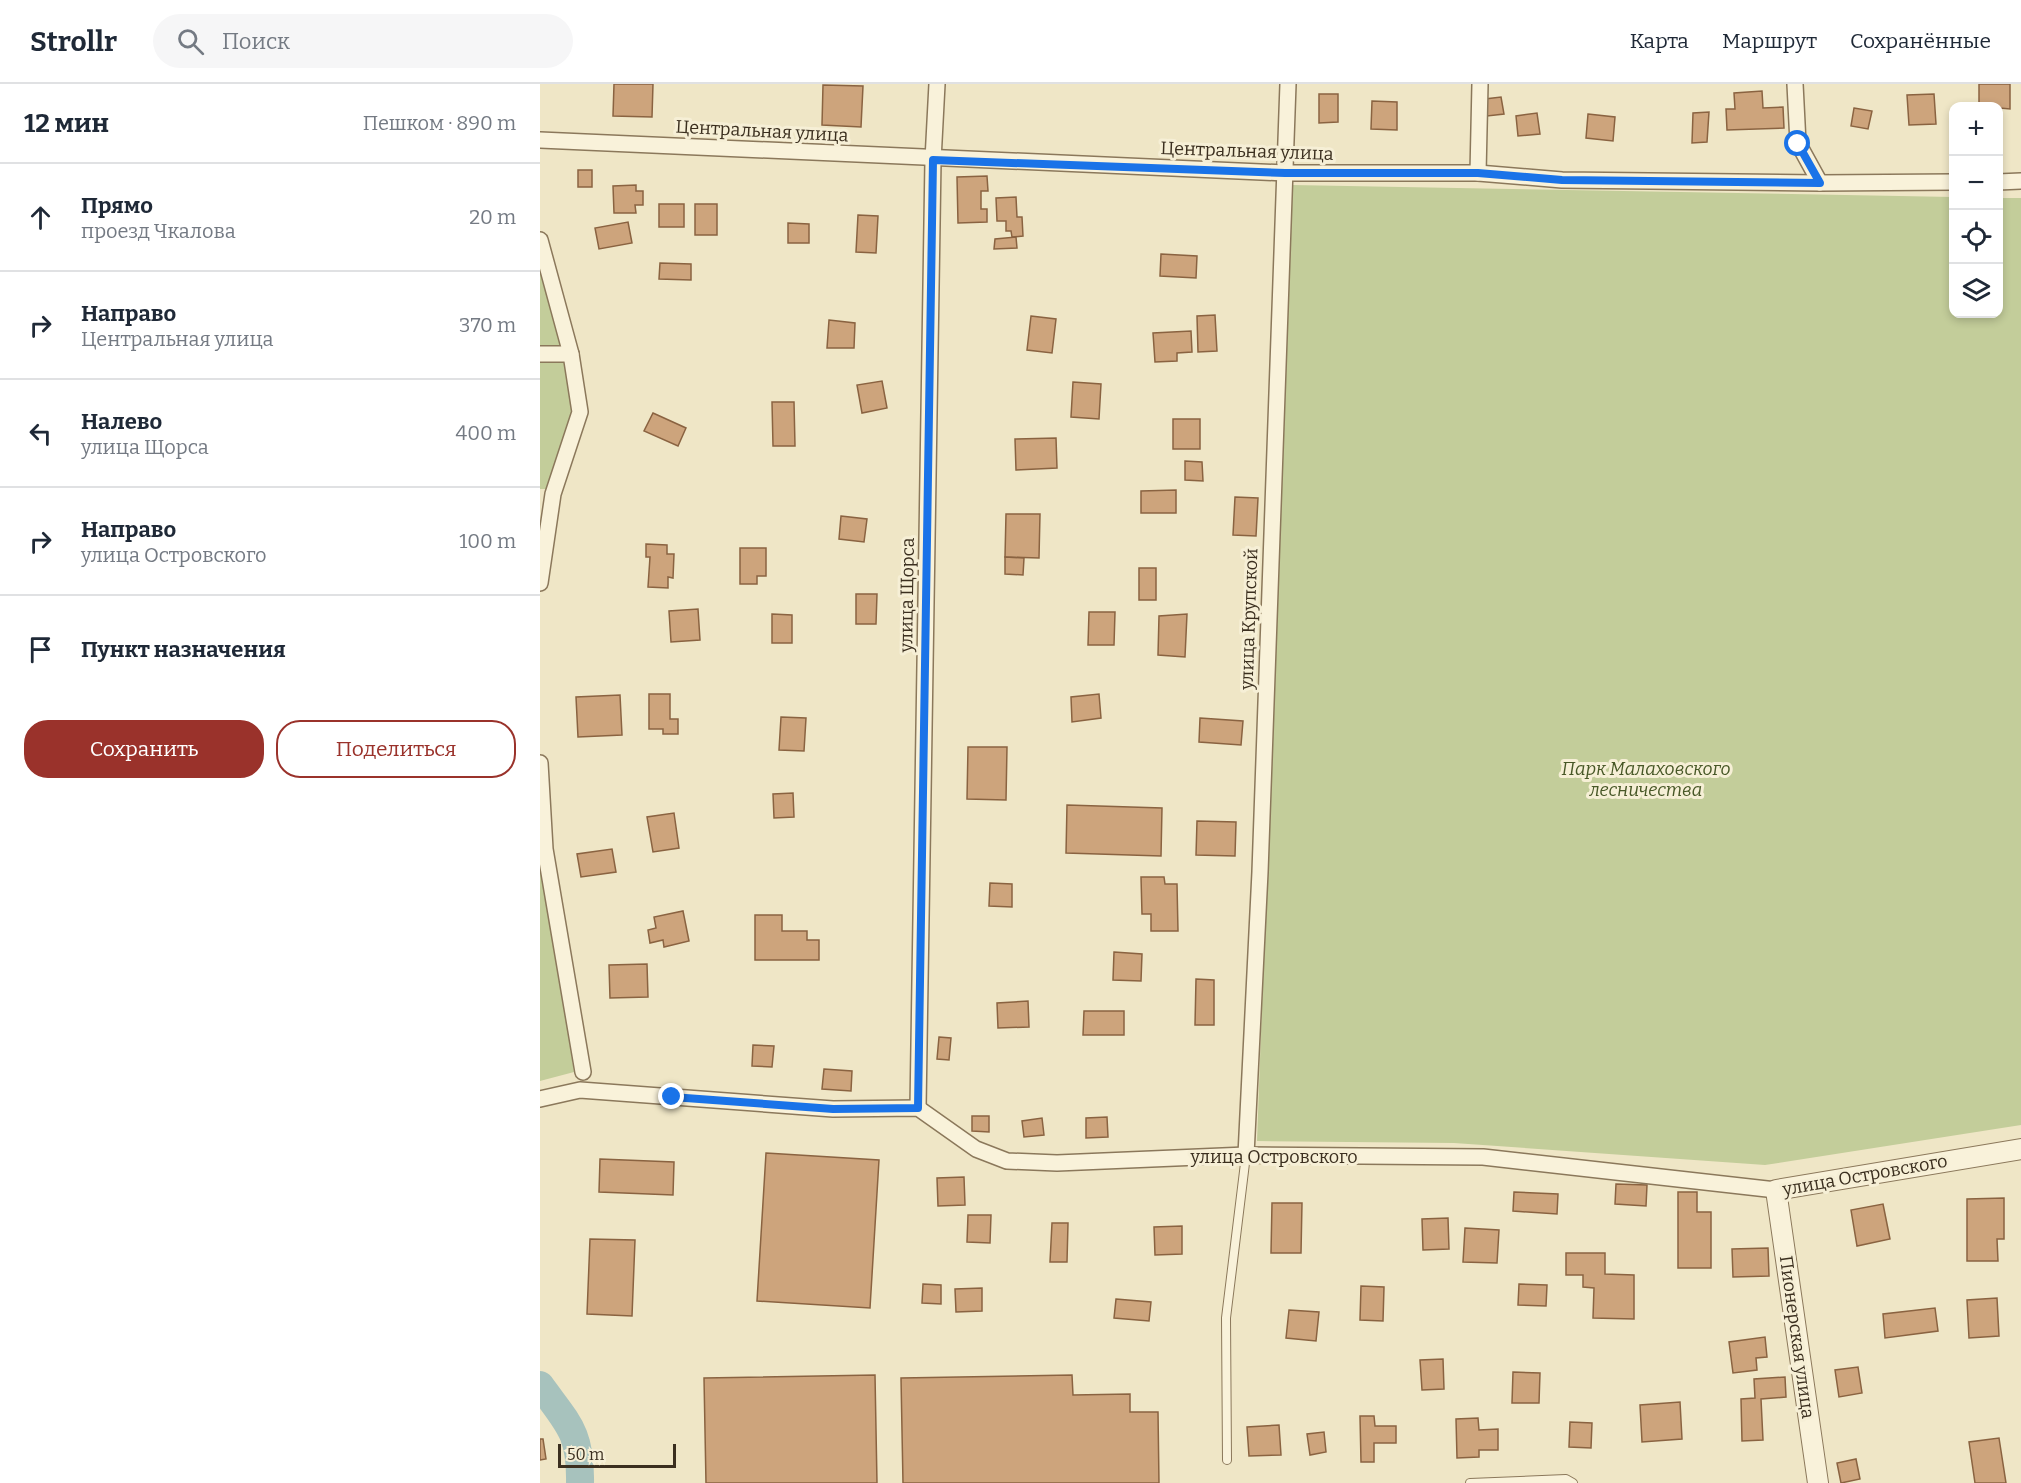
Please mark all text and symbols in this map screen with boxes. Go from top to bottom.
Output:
search box [153,14,573,68]
text: Strollr [30,25,117,58]
icon: search [174,25,207,58]
text: Поиск [222,28,290,55]
text: Карта [1630,28,1689,54]
text: Маршрут [1722,28,1817,54]
text: Сохранённые [1850,28,1991,54]
map controls [1949,102,2003,318]
button: + [1949,102,2003,156]
text: 12 мин [24,108,109,139]
text: Пешком · 890 m [363,111,516,135]
street label: Центральная улица [675,115,849,147]
route start [1784,130,1810,156]
street label: Центральная улица [1160,137,1334,165]
button: − [1949,156,2003,210]
text: Прямо [81,192,153,219]
icon: ahead [24,201,57,234]
text: 20 m [469,205,516,229]
button: locate [1949,210,2003,264]
text: проезд Чкалова [81,219,236,243]
button: layers [1949,264,2003,318]
text: Направо [81,300,176,327]
icon: right [24,309,57,342]
text: 370 m [459,313,516,337]
text: Центральная улица [81,327,274,351]
text: Налево [81,408,162,435]
icon: left [24,417,57,450]
text: 400 m [456,421,516,445]
text: улица Щорса [81,435,209,459]
text: Направо [81,516,176,543]
icon: right [24,525,57,558]
text: 100 m [459,529,516,553]
street label: улица Щорса [895,537,919,654]
text: улица Островского [81,543,267,567]
street label: улица Крупской [1235,548,1262,691]
icon: arrive [24,633,57,666]
text: Пункт назначения [81,636,286,663]
button: Сохранить [24,720,264,778]
button: Поделиться [276,720,516,778]
park label: Парк Малаховского лесничества [1562,758,1730,801]
route end [658,1083,684,1109]
street label: улица Островского [1189,1146,1358,1168]
street label: улица Островского [1780,1150,1949,1201]
street label: Пионерская улица [1775,1254,1819,1420]
scale bar [558,1441,676,1468]
text: 50 m [567,1445,604,1464]

